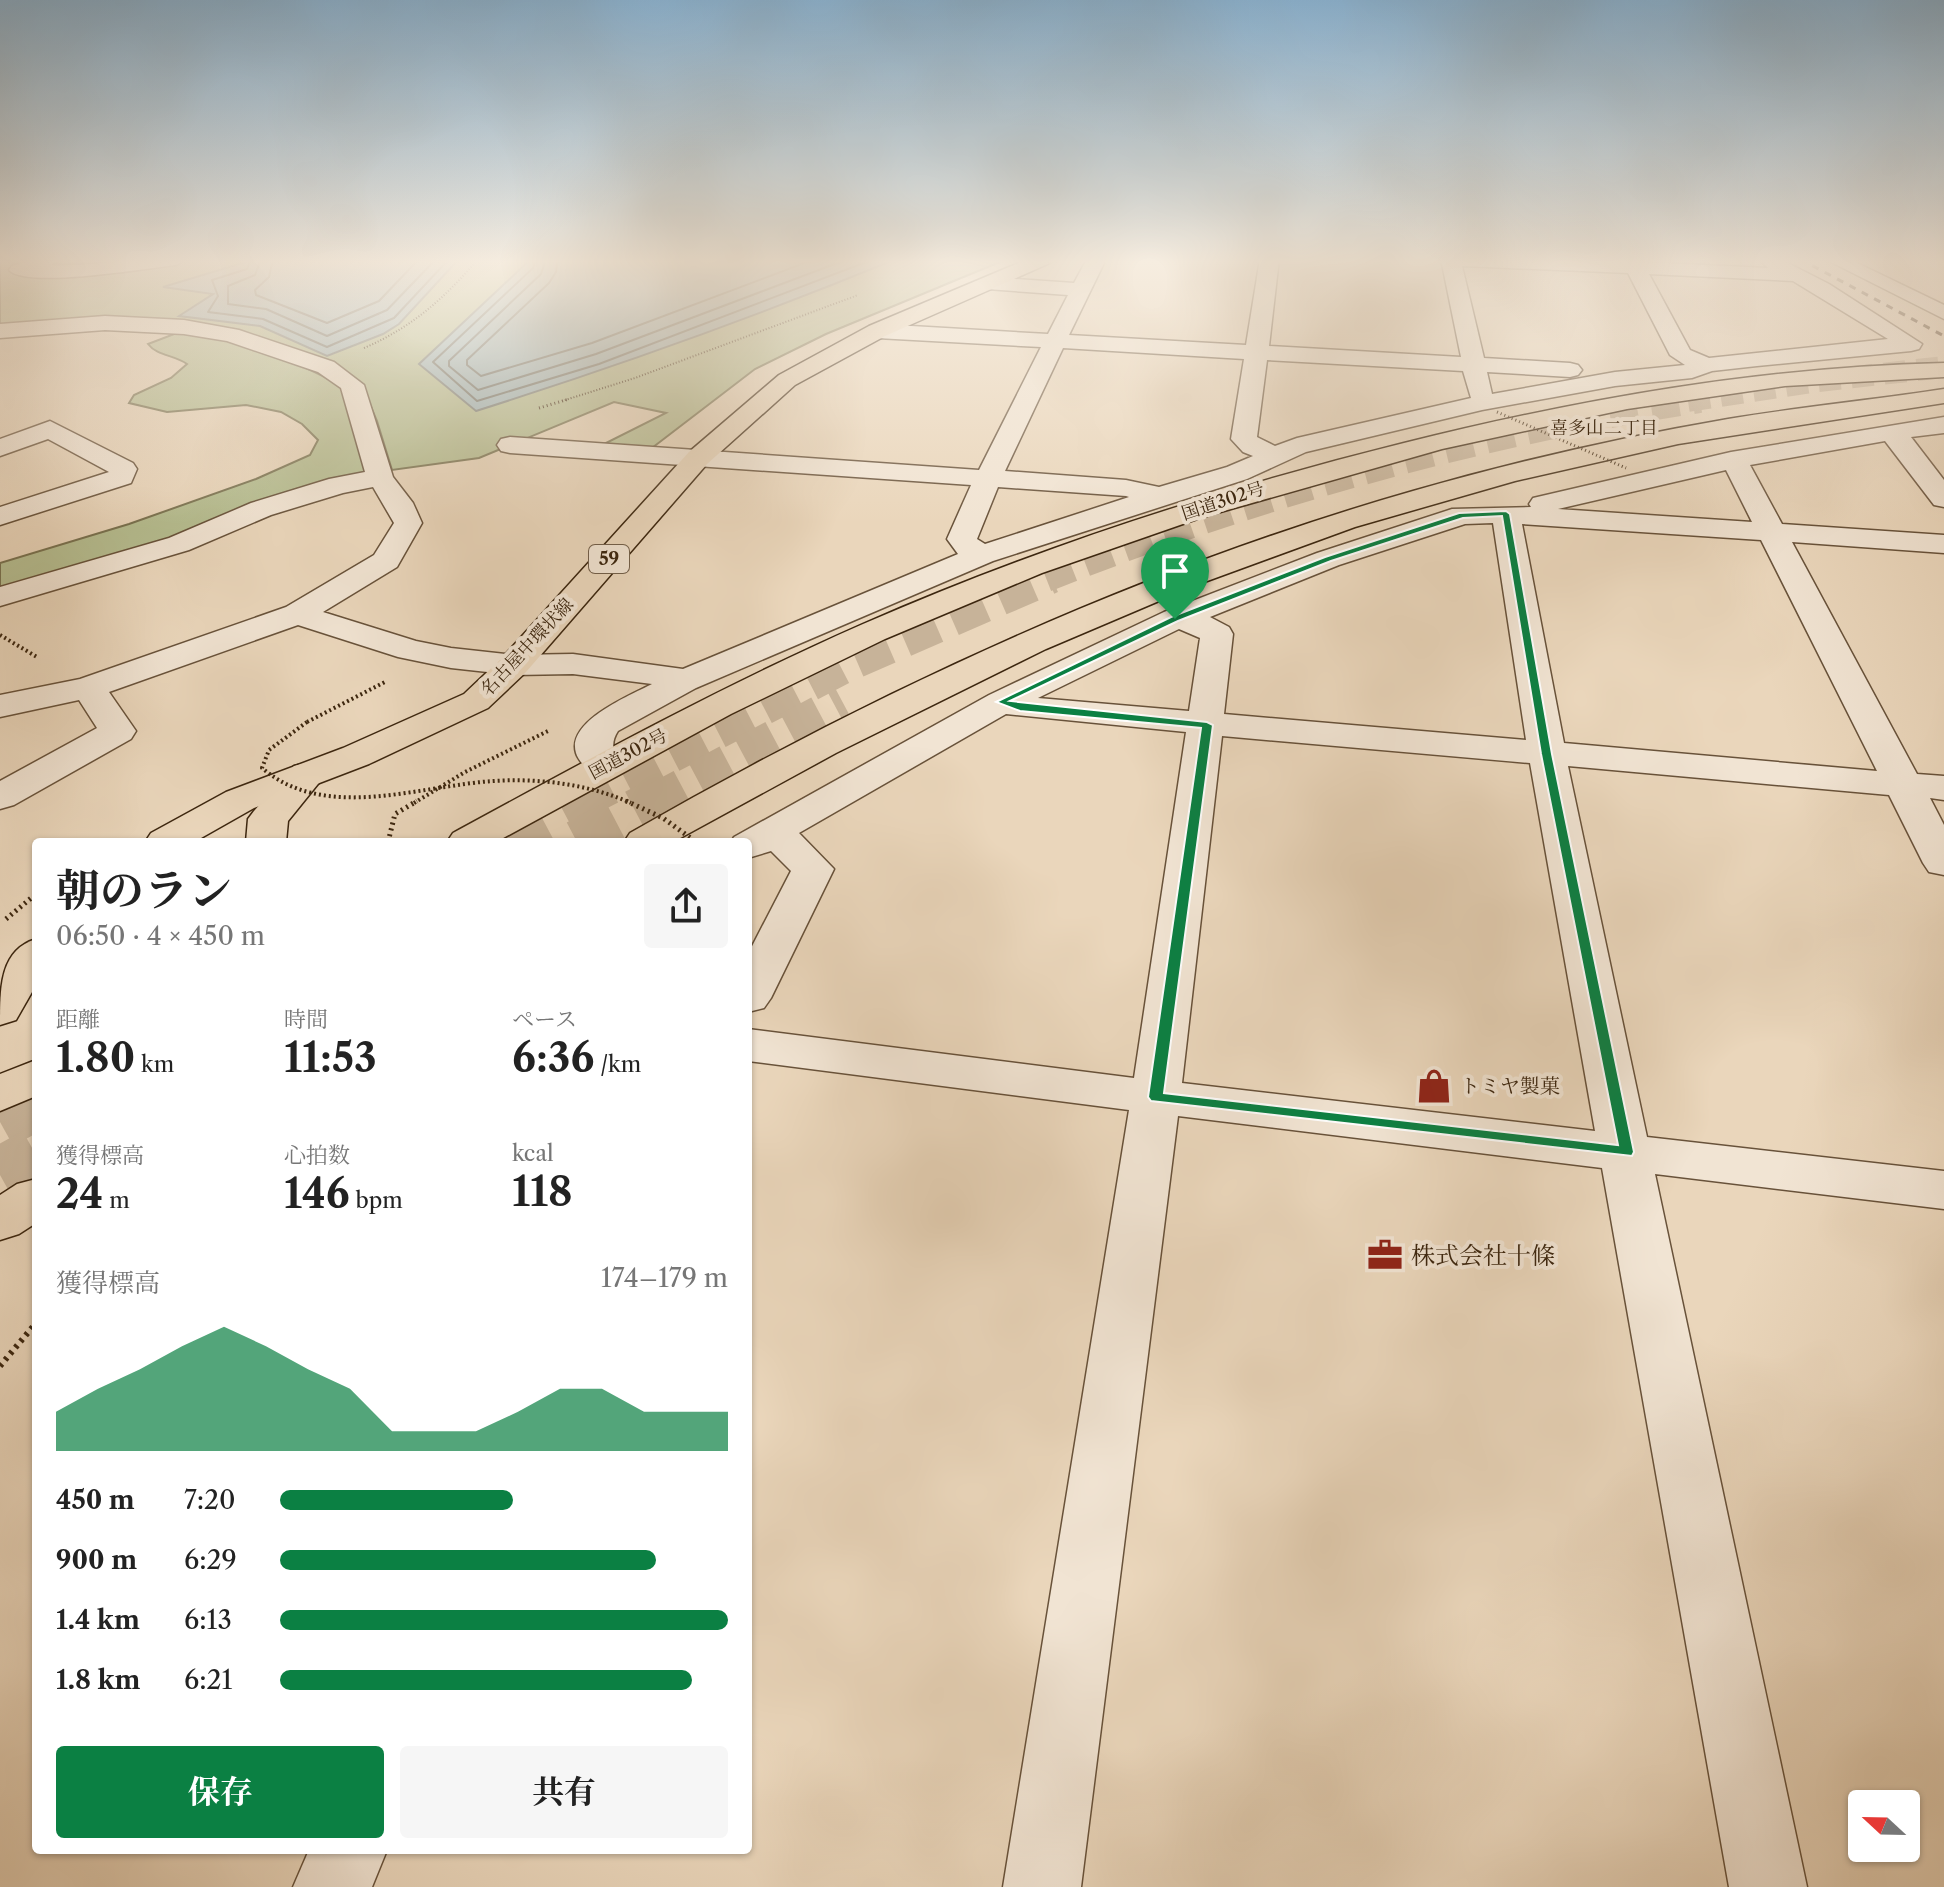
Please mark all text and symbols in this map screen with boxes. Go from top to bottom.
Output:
district label: 喜多山二丁目 [1550,417,1658,439]
street label: 国道302号 [1179,477,1267,525]
pin [1141,537,1209,619]
road number: 59 [589,545,629,573]
icon: arrive [1153,549,1197,593]
street label: 名古屋中環状線 [476,593,578,701]
street label: 国道302号 [585,724,671,784]
text: 朝のラン [56,863,232,917]
button: share [644,864,728,948]
text: 06:50 · 4 × 450 m [56,920,265,952]
text: 距離 [56,1006,100,1033]
text: 時間 [284,1006,328,1033]
text: ペース [512,1006,577,1033]
text: 1.80 [56,1033,135,1082]
text: 11:53 [284,1033,377,1082]
text: 6:36 [512,1033,594,1082]
text: km [135,1051,174,1078]
text: /km [594,1051,641,1078]
shop icon: トミヤ製菓 [1415,1067,1453,1105]
place label: トミヤ製菓 [1460,1074,1560,1098]
text: kcal [512,1140,554,1167]
text: 獲得標高 [56,1142,144,1169]
text: 心拍数 [284,1142,350,1169]
text: 118 [512,1167,573,1216]
text: 24 [56,1169,103,1218]
text: 146 [284,1169,350,1218]
text: m [103,1187,130,1214]
text: bpm [350,1187,403,1214]
office icon: 株式会社十條 [1366,1236,1404,1274]
place label: 株式会社十條 [1411,1241,1555,1270]
text: 174–179 m [601,1262,728,1294]
text: 獲得標高 [56,1267,160,1299]
text: 450 m [56,1484,135,1516]
text: 7:20 [184,1484,236,1516]
text: 900 m [56,1544,137,1576]
text: 6:29 [184,1544,237,1576]
text: 1.4 km [56,1604,140,1636]
text: 6:13 [184,1604,232,1636]
text: 1.8 km [56,1664,140,1696]
text: 6:21 [184,1664,232,1696]
button: 保存 [56,1746,384,1838]
button: 共有 [400,1746,728,1838]
north arrow [1848,1790,1920,1862]
map controls [1848,1790,1920,1862]

